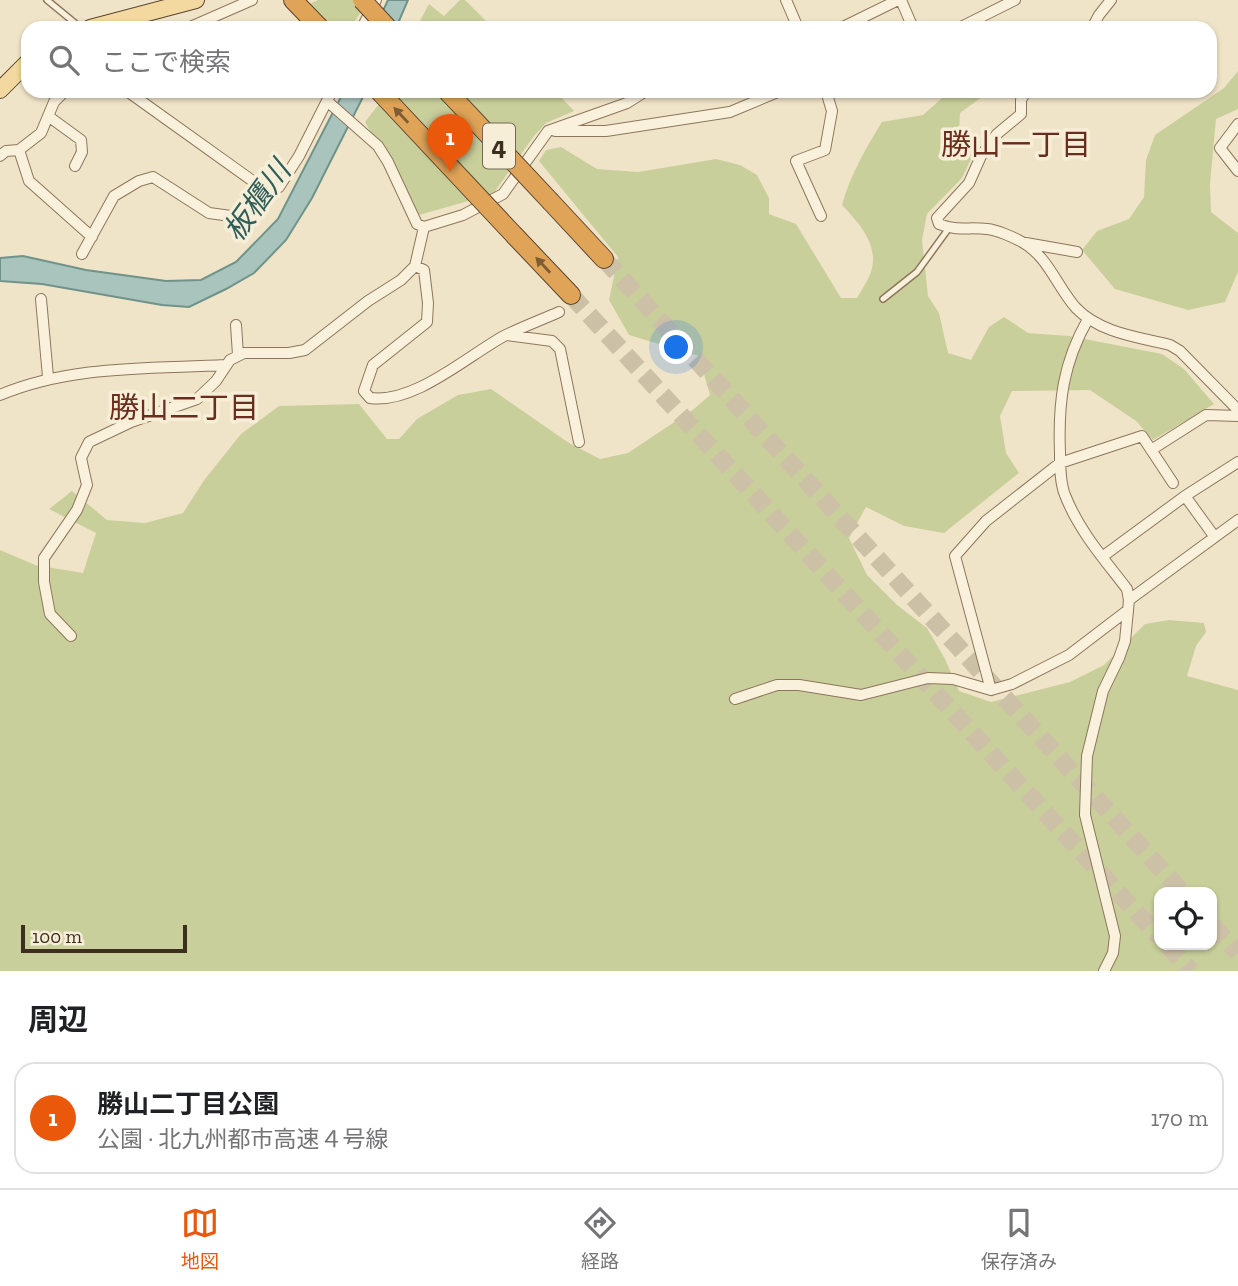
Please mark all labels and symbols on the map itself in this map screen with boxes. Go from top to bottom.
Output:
one-way arrow [393,106,410,123]
pin: 1 [427,114,473,172]
road number: 4 [483,124,515,168]
district label: 勝山一丁目 [941,127,1091,163]
water label: 板櫃川 [216,152,300,248]
one-way arrow [536,257,552,274]
your location [659,330,693,364]
district label: 勝山二丁目 [109,390,259,426]
scale bar [21,922,187,954]

